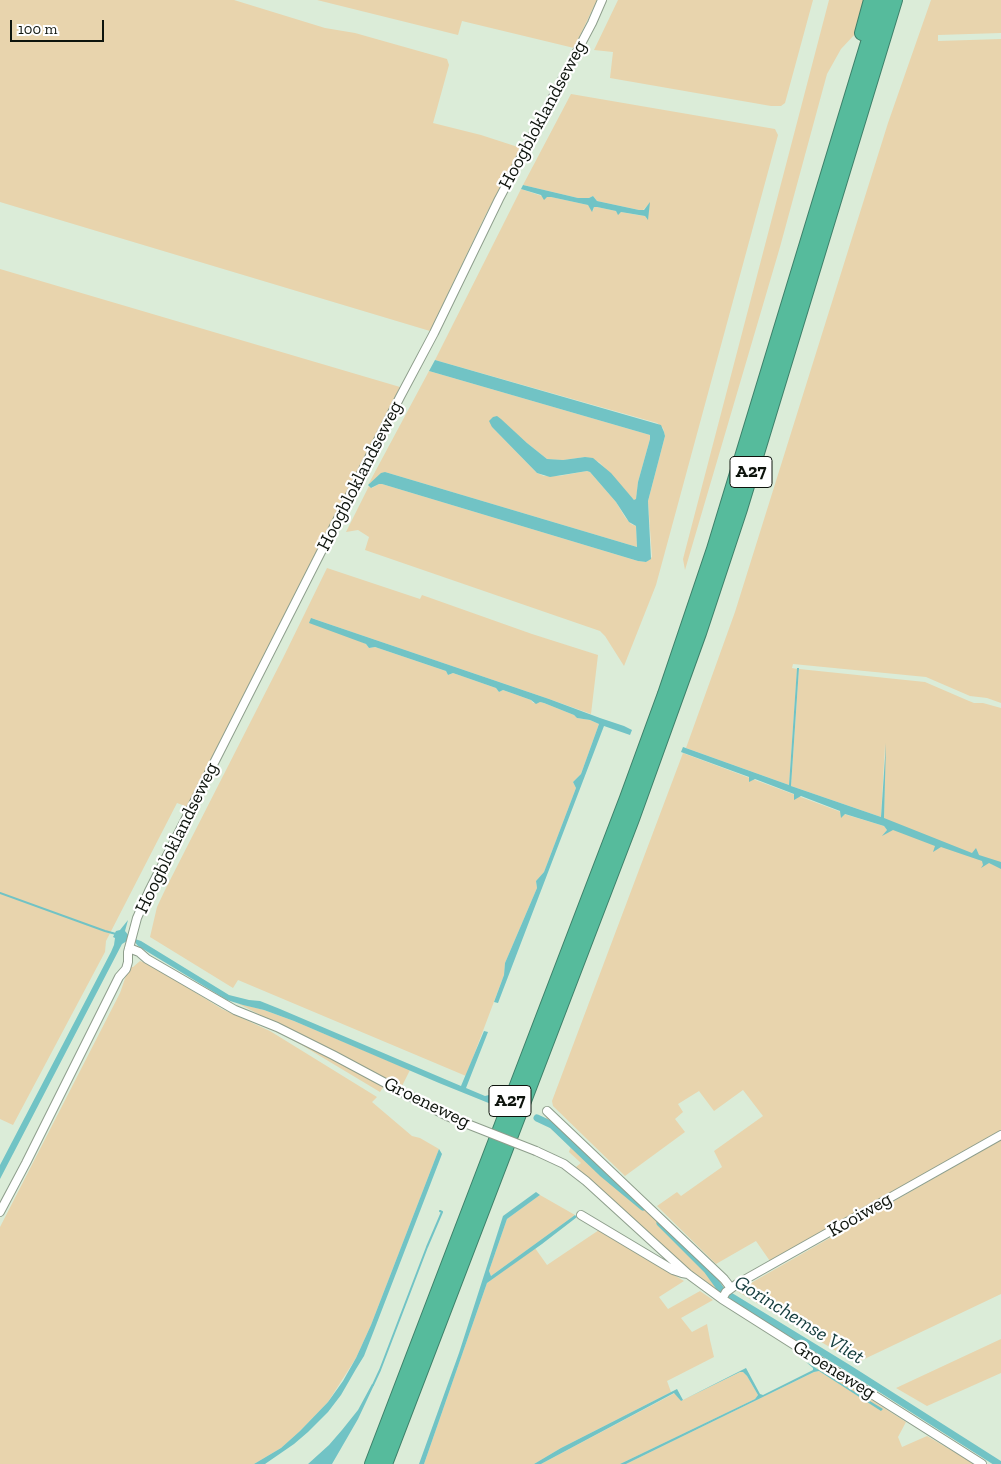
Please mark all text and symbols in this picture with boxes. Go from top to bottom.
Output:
scale bar [12,10,106,42]
text: 100 m [18,20,57,38]
street label: Hoogbloklandseweg [494,37,592,193]
street label: Hoogbloklandseweg [312,397,408,555]
road number: A27 [730,457,772,488]
street label: Hoogbloklandseweg [131,759,223,917]
street label: Groeneweg [380,1072,474,1134]
road number: A27 [489,1086,531,1116]
street label: Kooiweg [824,1188,896,1242]
water label: Gorinchemse Vliet [730,1270,868,1370]
street label: Groeneweg [788,1336,880,1404]

